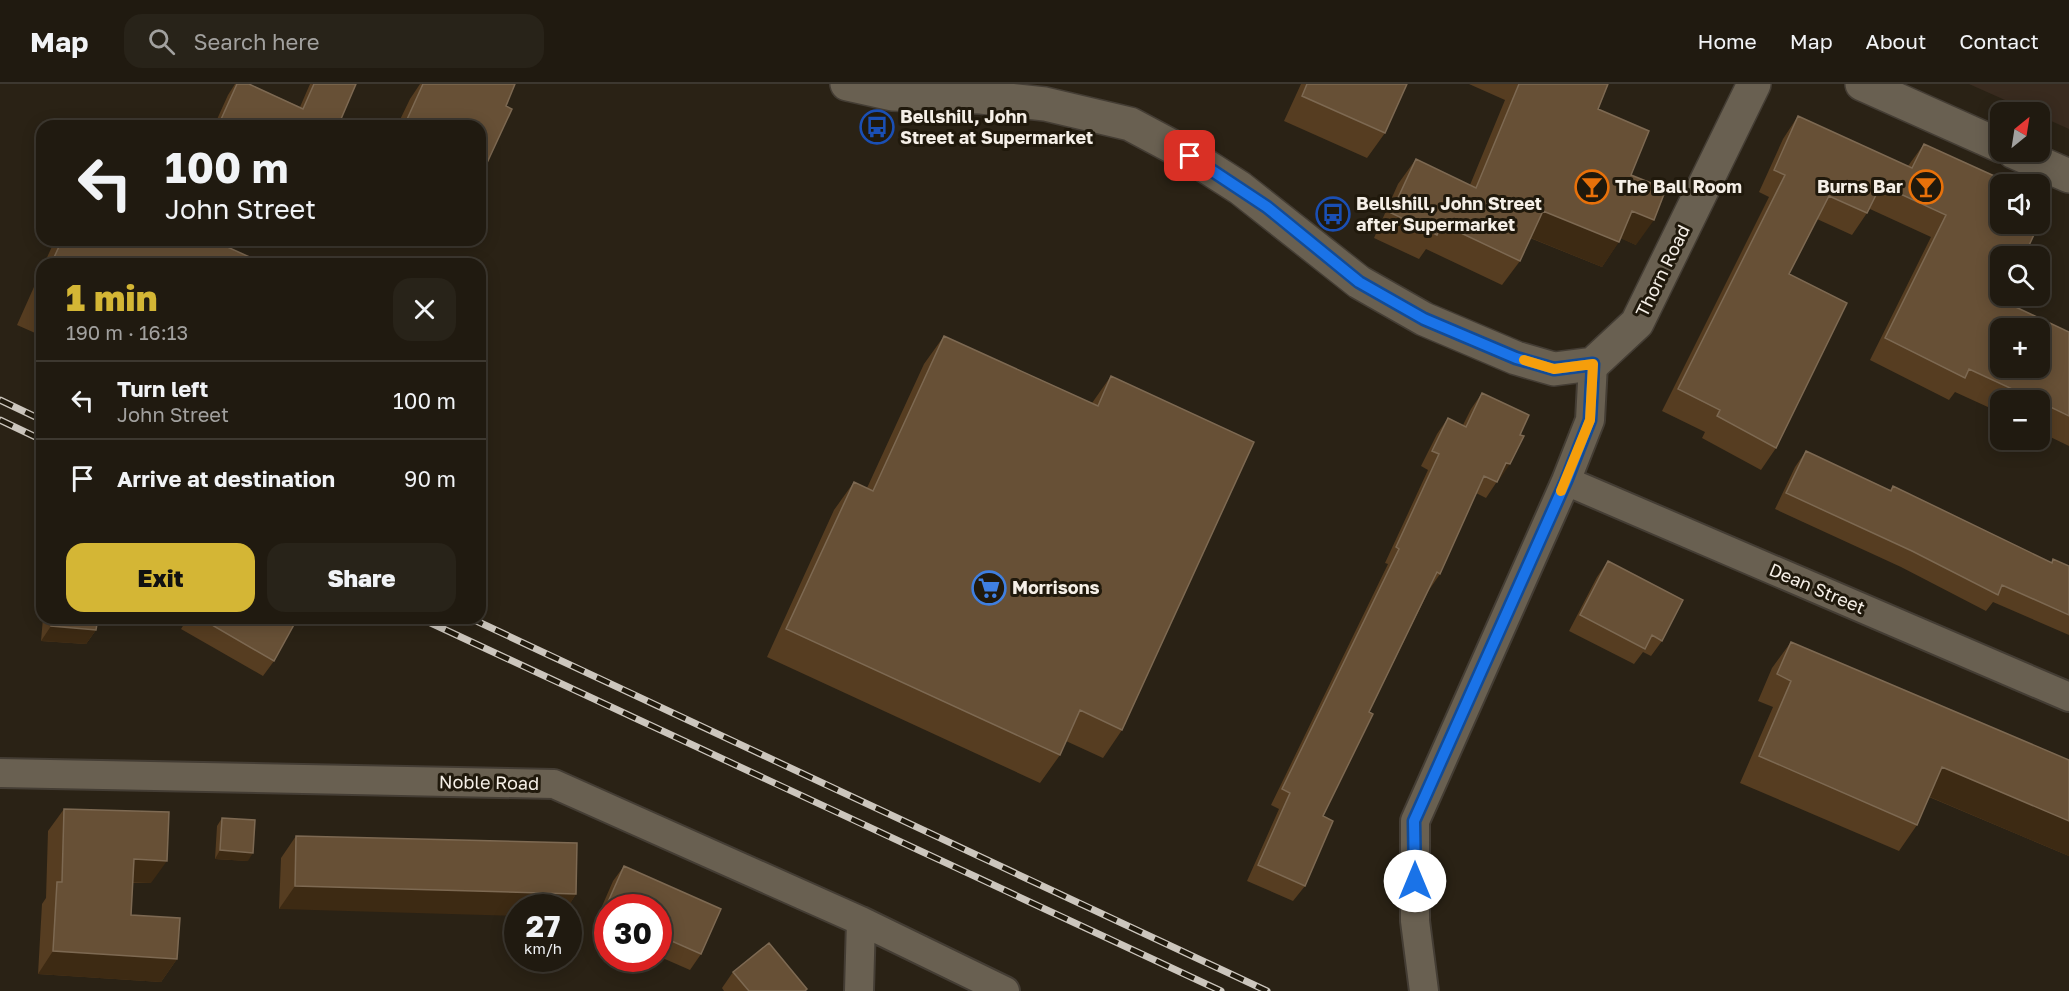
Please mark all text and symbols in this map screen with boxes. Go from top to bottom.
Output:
search box [124,14,544,68]
text: Map [30,25,88,58]
icon: search [145,25,178,58]
text: Search here [193,28,319,55]
text: Home [1697,28,1757,54]
text: Map [1790,28,1833,54]
text: About [1866,28,1926,54]
text: Contact [1959,28,2039,54]
north arrow [1990,102,2050,162]
map controls [1990,102,2050,450]
place label: Bellshill, John Street at Supermarket [900,105,1093,148]
bus stop icon: Bellshill, John Street at Supermarket [859,109,895,145]
pin [1164,130,1215,181]
icon: arrive [1173,139,1206,172]
text: 100 m [165,142,288,192]
icon: left [66,144,144,222]
bar icon: The Ball Room [1574,169,1610,205]
bar icon: Burns Bar [1908,169,1944,205]
button: sound [1990,174,2050,234]
place label: The Ball Room [1615,175,1742,197]
place label: Burns Bar [1817,175,1903,197]
place label: Bellshill, John Street after Supermarket [1356,192,1542,235]
text: John Street [165,193,316,225]
bus stop icon: Bellshill, John Street after Supermarket [1315,196,1351,232]
street label: Thorn Road [1630,221,1694,320]
button: search [1990,246,2050,306]
text: 1 min [66,276,157,319]
button: close [393,278,456,341]
button: + [1990,318,2050,378]
text: 190 m · 16:13 [66,320,188,344]
text: Turn left [117,375,208,402]
icon: left [66,384,99,417]
text: 100 m [393,387,456,414]
button: − [1990,390,2050,450]
text: John Street [117,402,229,426]
icon: arrive [66,462,99,495]
text: Arrive at destination [117,465,335,492]
text: 90 m [404,465,456,492]
button: Exit [66,543,255,612]
button: Share [267,543,456,612]
street label: Dean Street [1766,558,1869,618]
supermarket icon: Morrisons [971,570,1007,606]
place label: Morrisons [1012,576,1100,598]
street label: Noble Road [439,770,539,794]
position arrow [1383,849,1447,913]
speed limit sign: 30 [594,894,672,972]
text: 27 [526,908,560,944]
text: km/h [524,939,562,957]

